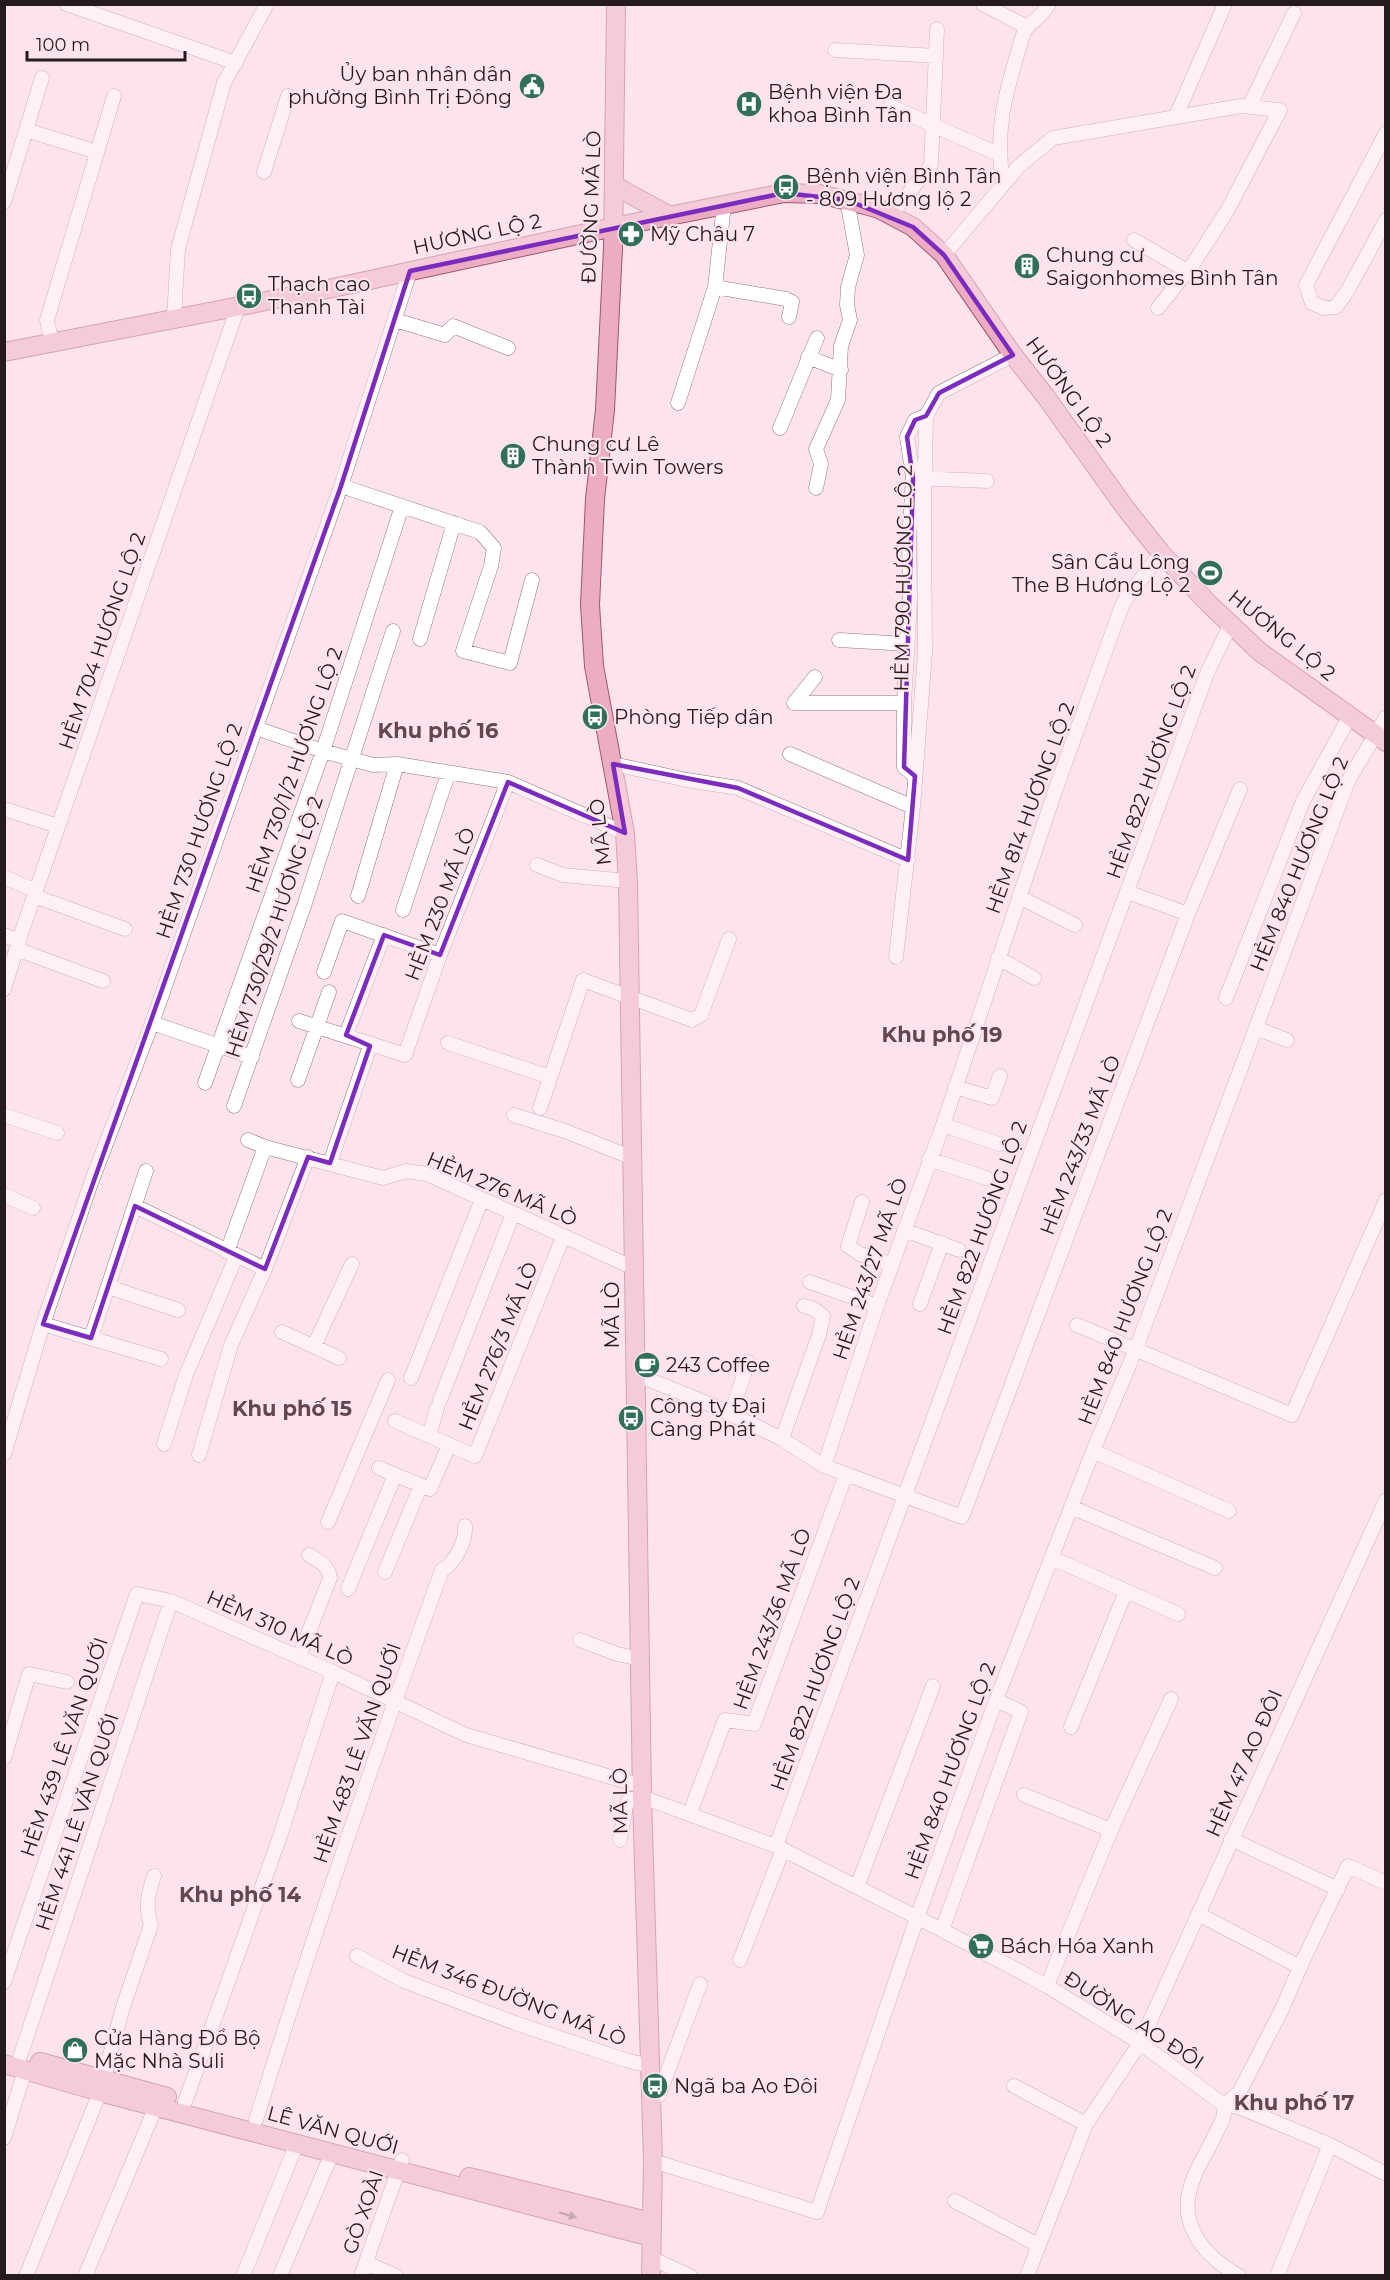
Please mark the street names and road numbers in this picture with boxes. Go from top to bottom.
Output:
street label: ĐƯỜNG MÃ LÒ [576,130,606,284]
street label: HƯƠNG LỘ 2 [411,209,543,259]
street label: HƯƠNG LỘ 2 [1021,332,1117,452]
street label: HẺM 790 HƯƠNG LỘ 2 [889,464,917,692]
street label: HẺM 704 HƯƠNG LỘ 2 [54,529,150,753]
street label: HƯƠNG LỘ 2 [1224,585,1340,685]
street label: HẺM 730/1/2 HƯƠNG LỘ 2 [241,644,347,896]
street label: HẺM 822 HƯƠNG LỘ 2 [1101,662,1201,882]
street label: HẺM 814 HƯƠNG LỘ 2 [981,699,1079,917]
street label: HẺM 730 HƯƠNG LỘ 2 [151,720,247,942]
street label: HẺM 840 HƯƠNG LỘ 2 [1245,753,1353,975]
street label: HẺM 730/29/2 HƯƠNG LỘ 2 [220,793,328,1061]
street label: MÃ LÒ [584,797,616,867]
street label: HẺM 230 MÃ LÒ [400,824,480,984]
street label: HẺM 243/33 MÃ LÒ [1035,1052,1125,1238]
street label: HẺM 822 HƯƠNG LỘ 2 [932,1118,1032,1338]
street label: HẺM 276 MÃ LÒ [423,1146,581,1232]
street label: HẺM 243/27 MÃ LÒ [828,1175,912,1363]
street label: HẺM 840 HƯƠNG LỘ 2 [1073,1206,1177,1428]
street label: HẺM 276/3 MÃ LÒ [453,1258,543,1434]
street label: MÃ LÒ [600,1282,624,1348]
street label: HẺM 243/36 MÃ LÒ [728,1525,816,1713]
street label: HẺM 822 HƯƠNG LỘ 2 [765,1574,865,1794]
street label: HẺM 310 MÃ LÒ [203,1585,357,1671]
street label: HẺM 439 LÊ VĂN QUỚI [15,1634,113,1860]
street label: HẺM 483 LÊ VĂN QUỚI [308,1640,406,1866]
street label: HẺM 840 HƯƠNG LỘ 2 [900,1659,1000,1883]
street label: HẺM 47 AO ĐÔI [1201,1686,1287,1840]
street label: HẺM 441 LÊ VĂN QUỚI [30,1710,124,1934]
street label: MÃ LÒ [607,1767,633,1835]
street label: HẺM 346 ĐƯỜNG MÃ LÒ [388,1939,630,2051]
street label: ĐƯỜNG AO ĐÔI [1060,1966,1208,2074]
street label: LÊ VĂN QUỚI [265,2101,401,2159]
street label: GÒ XOÀI [337,2167,389,2257]

